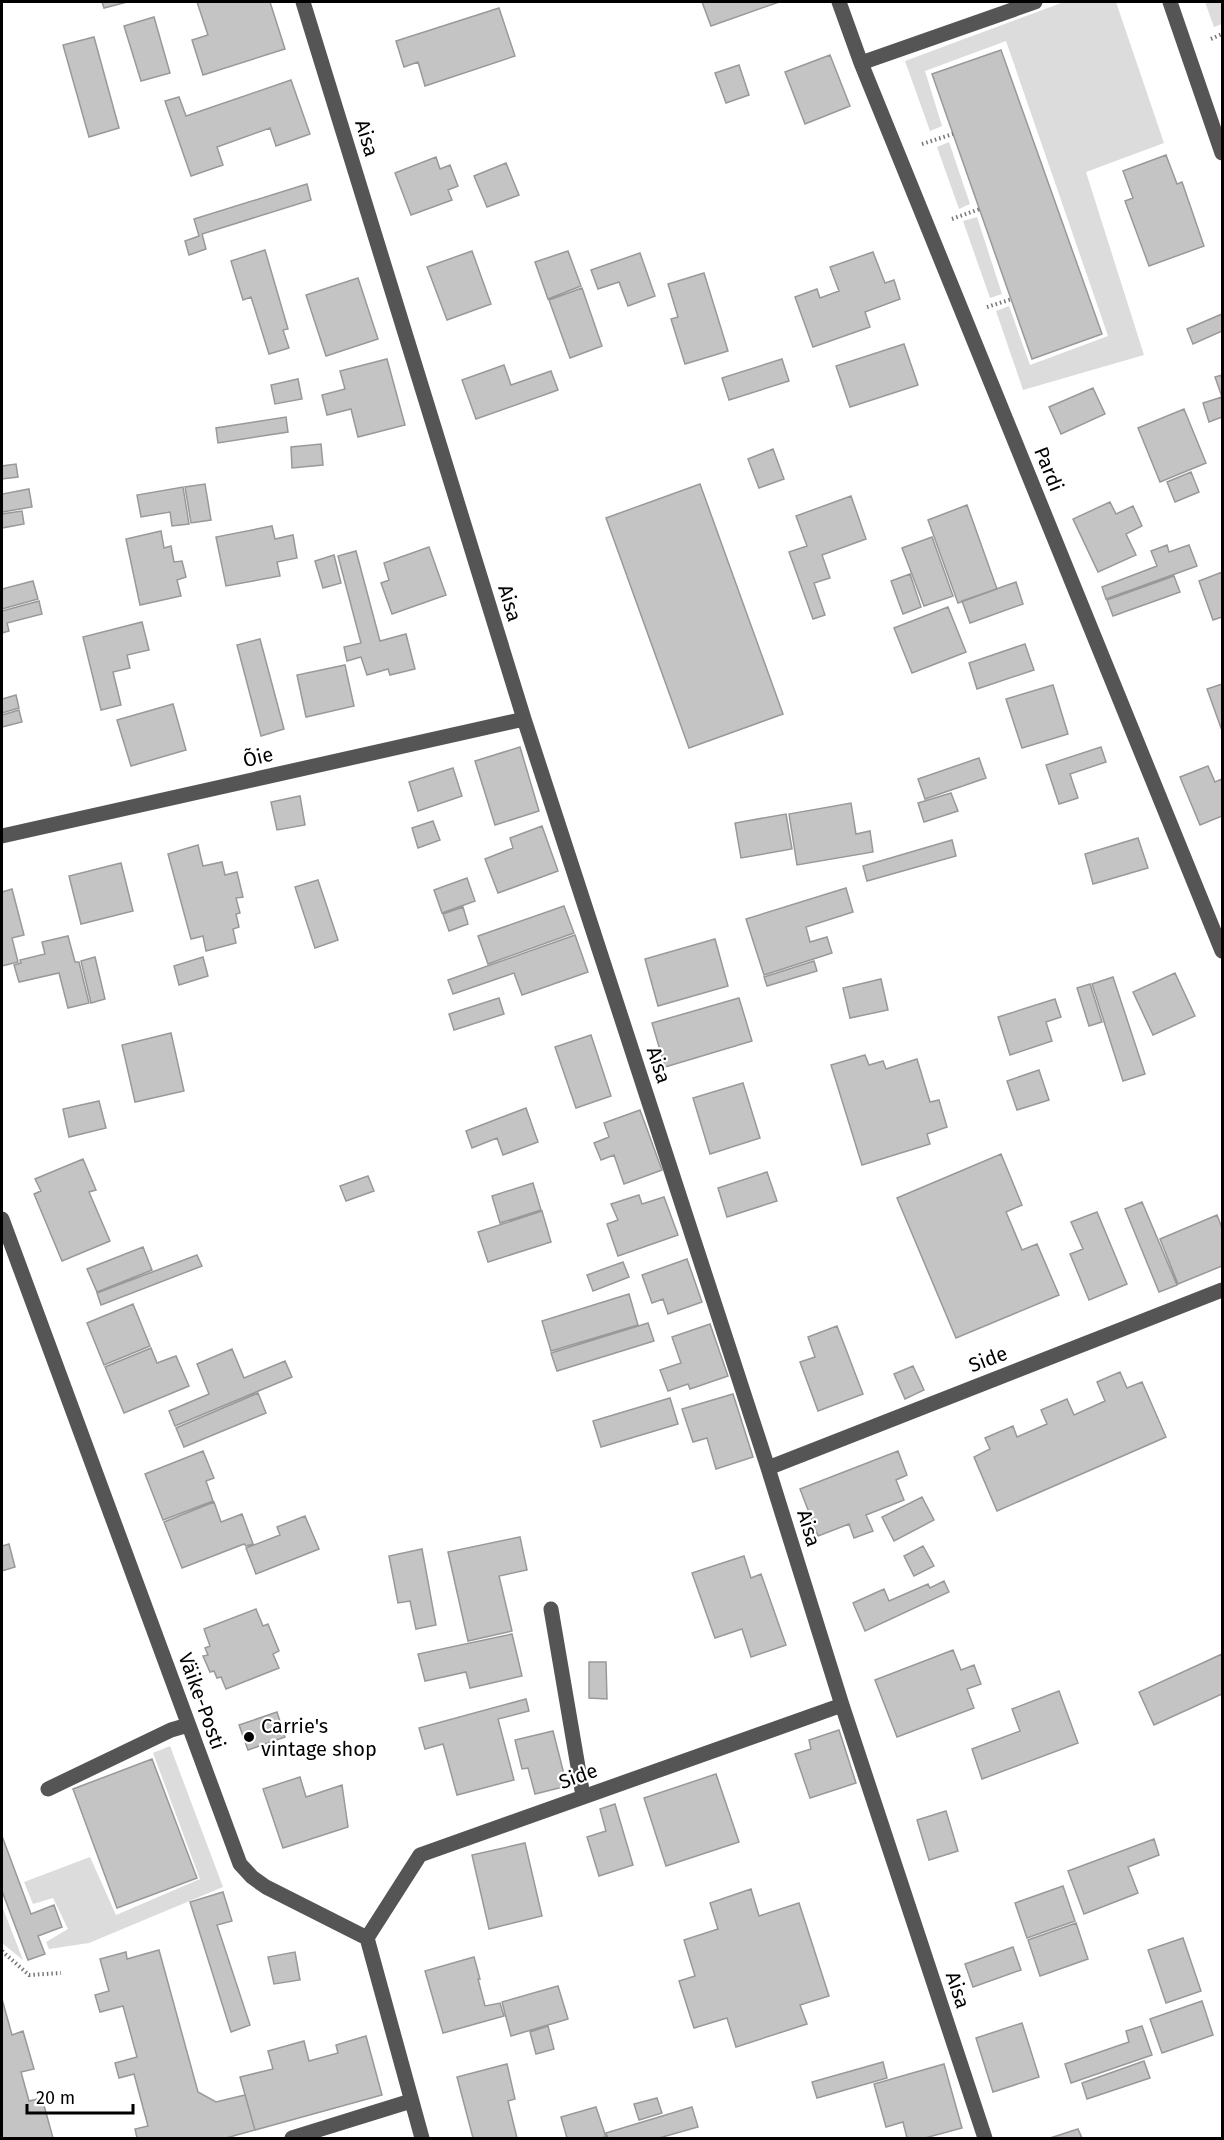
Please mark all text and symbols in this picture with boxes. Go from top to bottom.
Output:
street label: Aisa [350,117,384,159]
street label: Pardi [1029,443,1069,495]
street label: Aisa [493,582,527,624]
street label: Õie [240,742,276,772]
street label: Aisa [642,1044,676,1086]
street label: Side [965,1341,1011,1377]
street label: Aisa [792,1507,826,1549]
street label: Väike-Posti [173,1650,231,1752]
place label: Carrie's vintage shop [261,1714,377,1761]
marker: Carrie's vintage shop [242,1730,256,1744]
street label: Side [555,1758,601,1794]
street label: Aisa [941,1969,975,2011]
scale bar [27,2077,134,2115]
text: 20 m [36,2087,75,2109]

